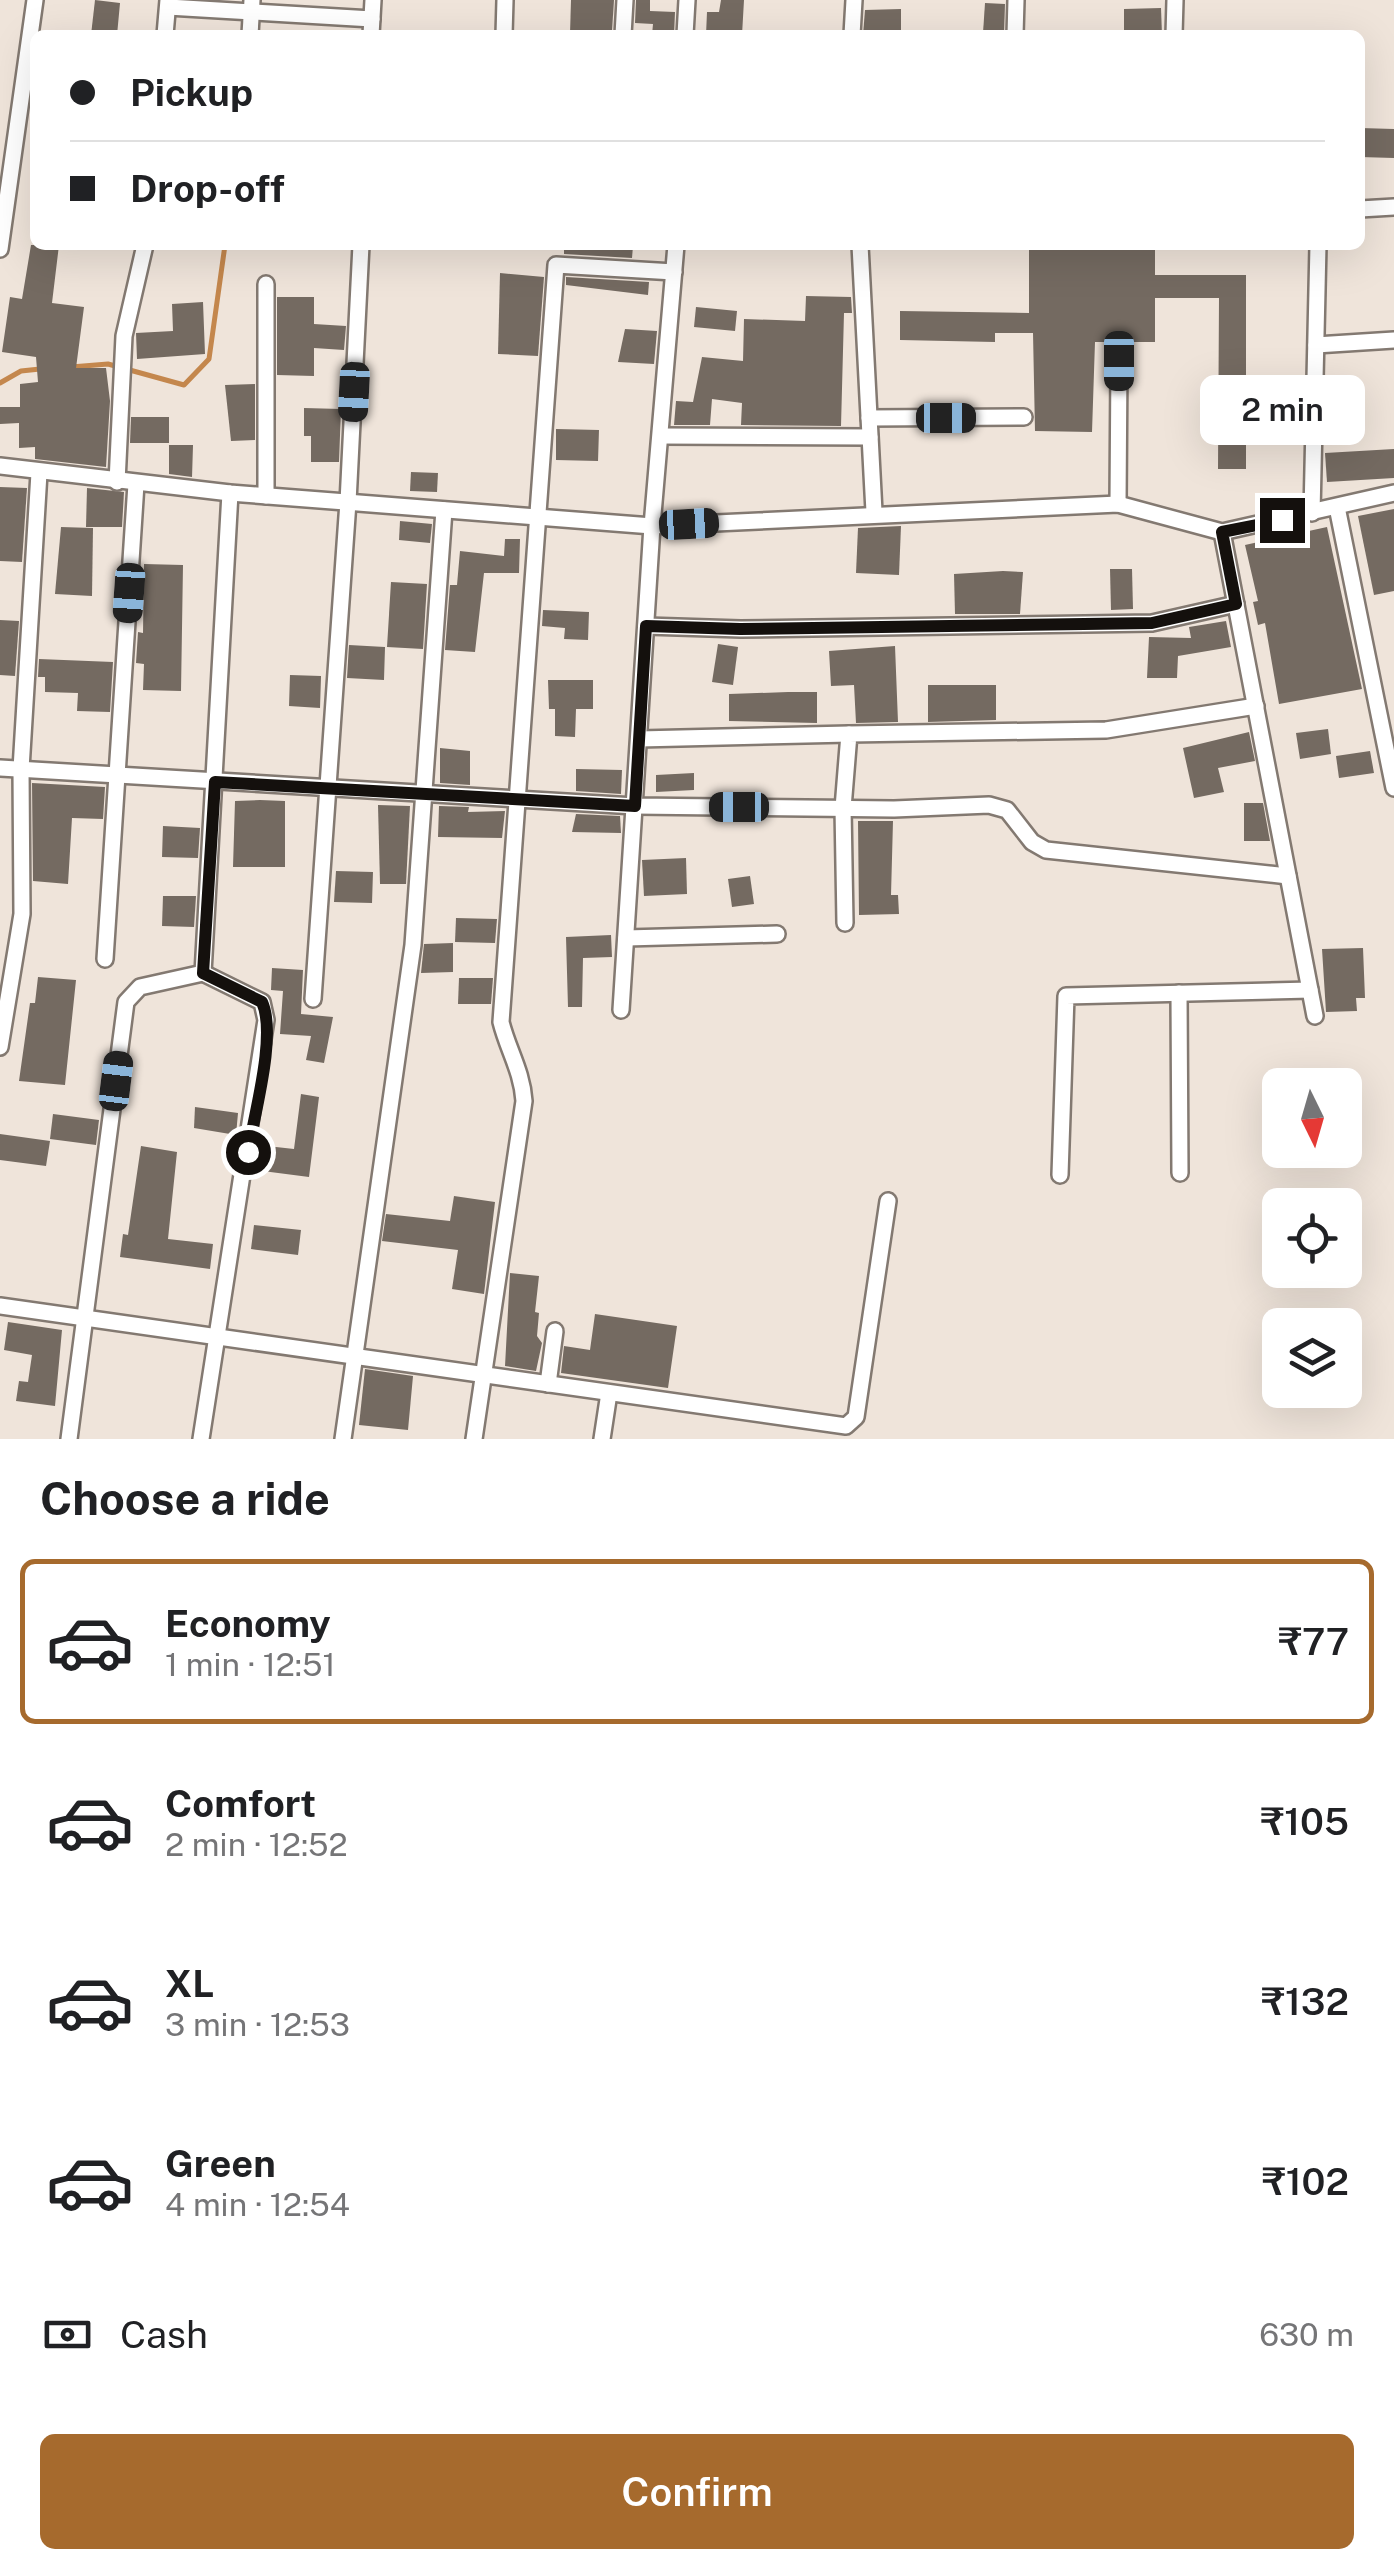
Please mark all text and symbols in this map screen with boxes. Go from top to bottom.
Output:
text: Pickup [130,70,253,115]
text: Drop-off [130,166,285,211]
car [1104,331,1134,391]
car [337,361,371,423]
callout: 2 min [1200,375,1364,445]
text: 2 min [1241,391,1324,428]
car [916,403,976,433]
route end [1260,498,1305,543]
car [658,507,720,541]
car [112,562,146,624]
car [709,792,769,822]
car [97,1049,135,1113]
north arrow [1262,1068,1362,1168]
map controls [1262,1068,1362,1408]
route start [226,1130,271,1175]
button: locate [1262,1188,1362,1288]
button: layers [1262,1308,1362,1408]
text: Choose a ride [40,1472,330,1525]
icon: car [45,1597,135,1687]
text: Economy [165,1601,331,1646]
text: ₹77 [1279,1619,1349,1664]
text: 1 min · 12:51 [165,1646,336,1683]
icon: car [45,1777,135,1867]
text: Comfort [165,1781,316,1826]
text: ₹105 [1261,1799,1349,1844]
text: 2 min · 12:52 [165,1826,348,1863]
icon: car [45,1957,135,2047]
text: XL [165,1961,214,2006]
text: ₹132 [1262,1979,1349,2024]
text: 3 min · 12:53 [165,2006,350,2043]
icon: car [45,2137,135,2227]
text: Green [165,2141,276,2186]
text: ₹102 [1262,2159,1349,2204]
text: 4 min · 12:54 [165,2186,350,2223]
icon: cash [40,2307,95,2362]
text: Cash [120,2312,208,2357]
text: 630 m [1259,2316,1354,2353]
button: Confirm [40,2434,1354,2549]

